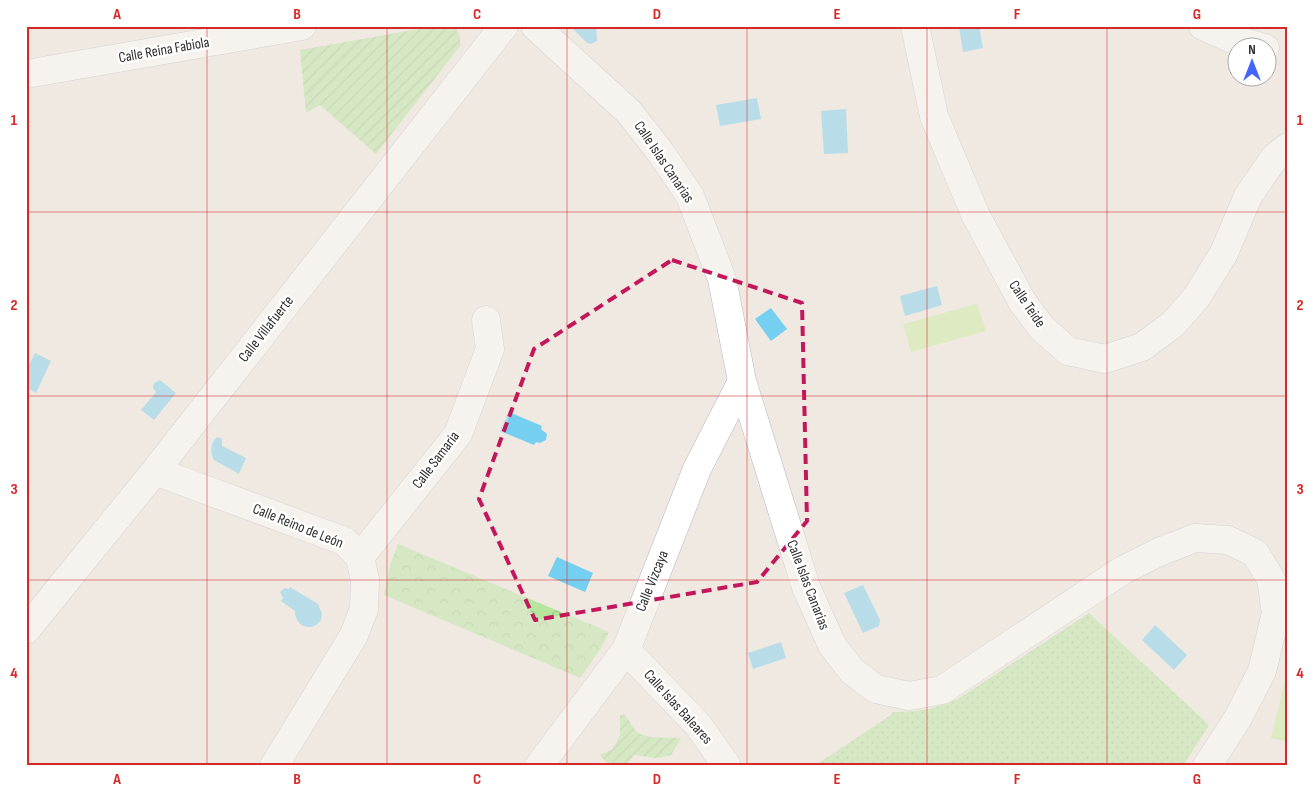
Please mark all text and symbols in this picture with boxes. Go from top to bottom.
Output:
text: A [112,5,121,24]
text: B [293,5,301,24]
text: C [473,5,481,24]
text: D [653,5,661,24]
text: E [834,5,841,24]
text: F [1014,5,1021,24]
text: G [1193,5,1201,24]
street label: Calle Reina Fabiola [117,33,211,67]
north arrow [1226,38,1276,88]
text: N [1248,41,1256,58]
text: 1 [11,111,18,130]
text: 1 [1297,111,1304,130]
street label: Calle Islas Canarias [630,117,698,207]
street label: Calle Teide [1004,277,1050,331]
street label: Calle Villafuerte [234,292,298,366]
text: 2 [10,296,18,315]
text: 2 [1296,296,1304,315]
street label: Calle Samaria [408,427,464,493]
text: 3 [10,480,18,499]
text: 3 [1296,480,1304,499]
street label: Calle Reino de León [250,499,346,553]
street label: Calle Islas Canarias [782,537,834,633]
street label: Calle Vizcaya [631,547,673,614]
text: 4 [10,664,18,683]
text: 4 [1296,664,1304,683]
street label: Calle Islas Baleares [639,666,717,748]
text: A [112,770,121,789]
text: B [293,770,301,789]
text: C [473,770,481,789]
text: D [653,770,661,789]
text: E [834,770,841,789]
text: F [1014,770,1021,789]
text: G [1193,770,1201,789]

